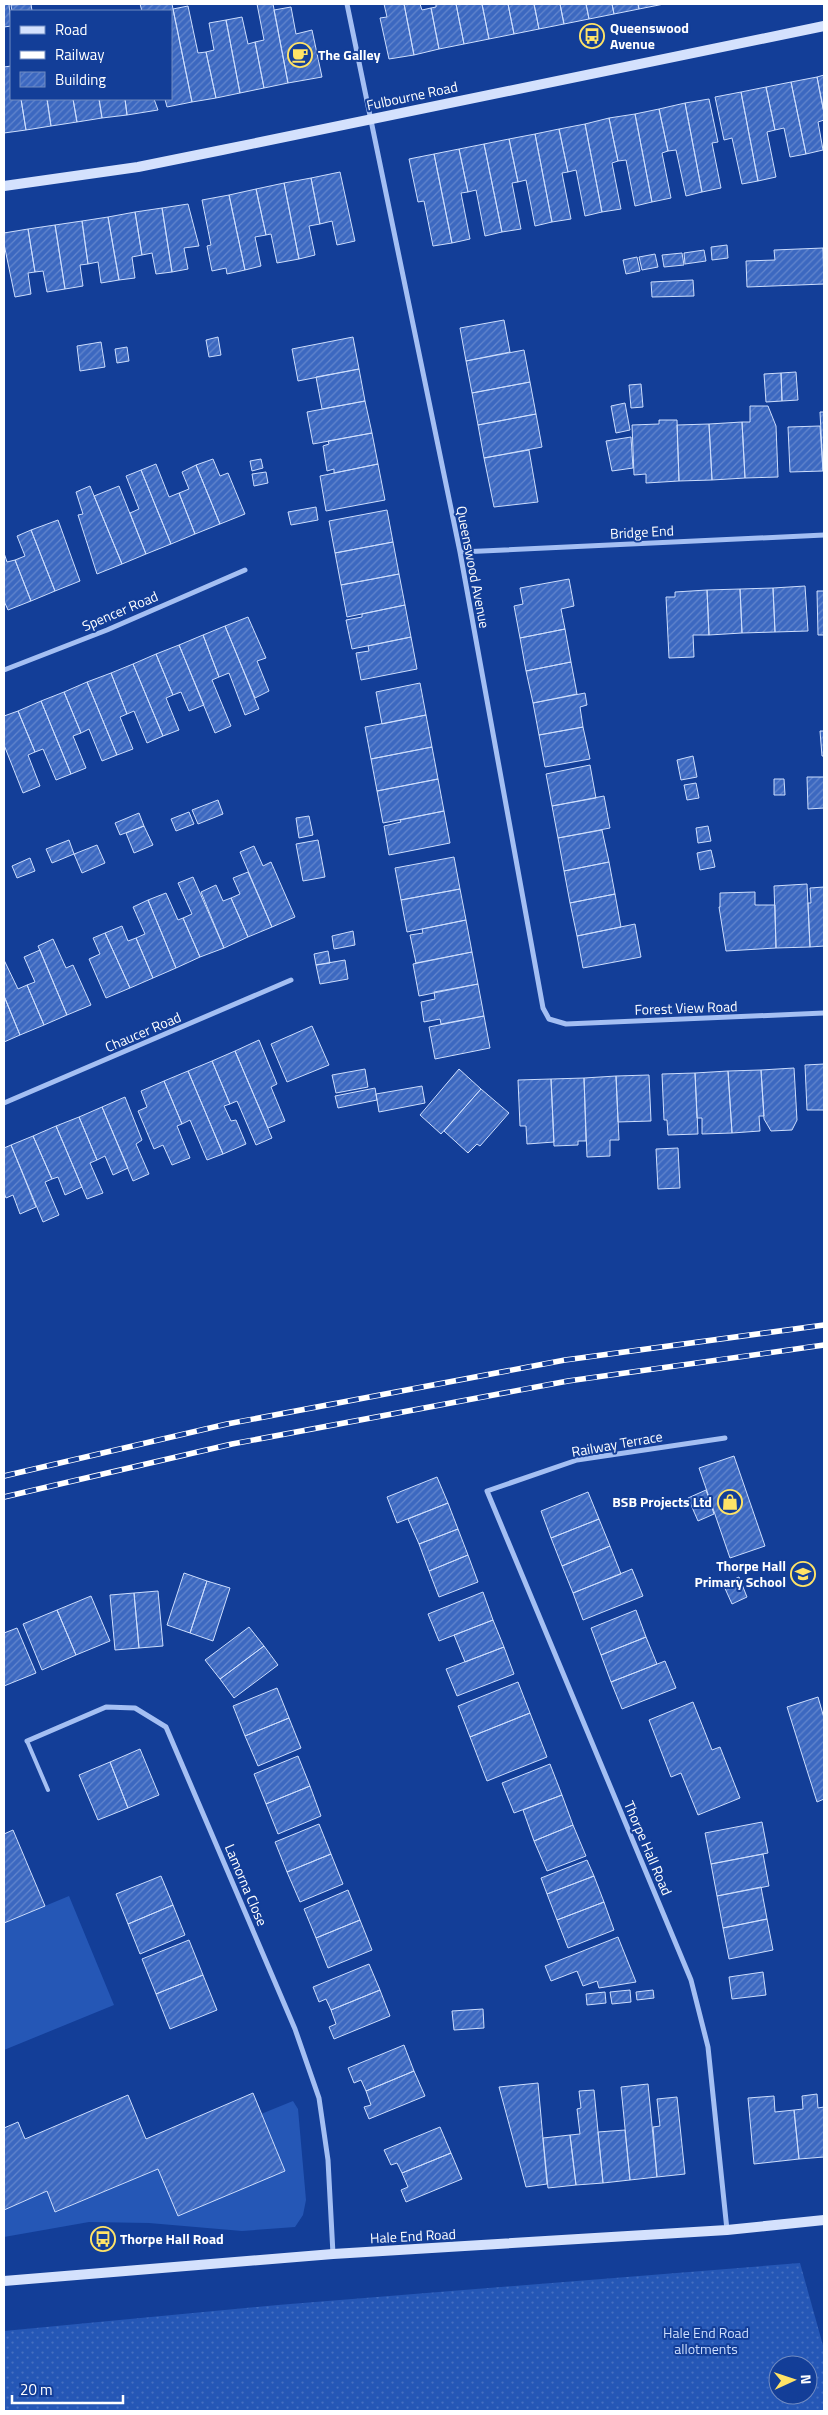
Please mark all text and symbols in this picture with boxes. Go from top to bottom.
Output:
legend [10,10,172,100]
place label: Queenswood Avenue [610,17,689,54]
text: Road [55,18,87,41]
bus stop icon: Queenswood Avenue [579,23,605,49]
cafe icon: The Galley [287,42,313,68]
text: Railway [55,43,105,66]
place label: The Galley [318,44,381,65]
text: Building [55,68,106,91]
street label: Fulbourne Road [364,76,459,115]
street label: Queenswood Avenue [451,504,496,630]
street label: Bridge End [609,519,674,544]
street label: Spencer Road [78,585,161,636]
street label: Forest View Road [634,995,738,1020]
street label: Chaucer Road [101,1006,184,1057]
street label: Railway Terrace [570,1425,664,1462]
shop icon: BSB Projects Ltd [717,1489,743,1515]
place label: BSB Projects Ltd [612,1491,712,1512]
place label: Thorpe Hall Primary School [694,1555,786,1592]
school or university icon: Thorpe Hall Primary School [790,1561,816,1587]
street label: Thorpe Hall Road [619,1797,678,1898]
street label: Lamorna Close [220,1841,273,1929]
street label: Hale End Road [370,2223,456,2248]
bus stop icon: Thorpe Hall Road [90,2226,116,2252]
place label: Thorpe Hall Road [120,2228,224,2249]
park label: Hale End Road allotments [663,2322,749,2359]
north arrow [768,2355,818,2405]
scale bar [12,2372,124,2404]
text: N [796,2374,817,2385]
text: 20 m [20,2378,53,2401]

